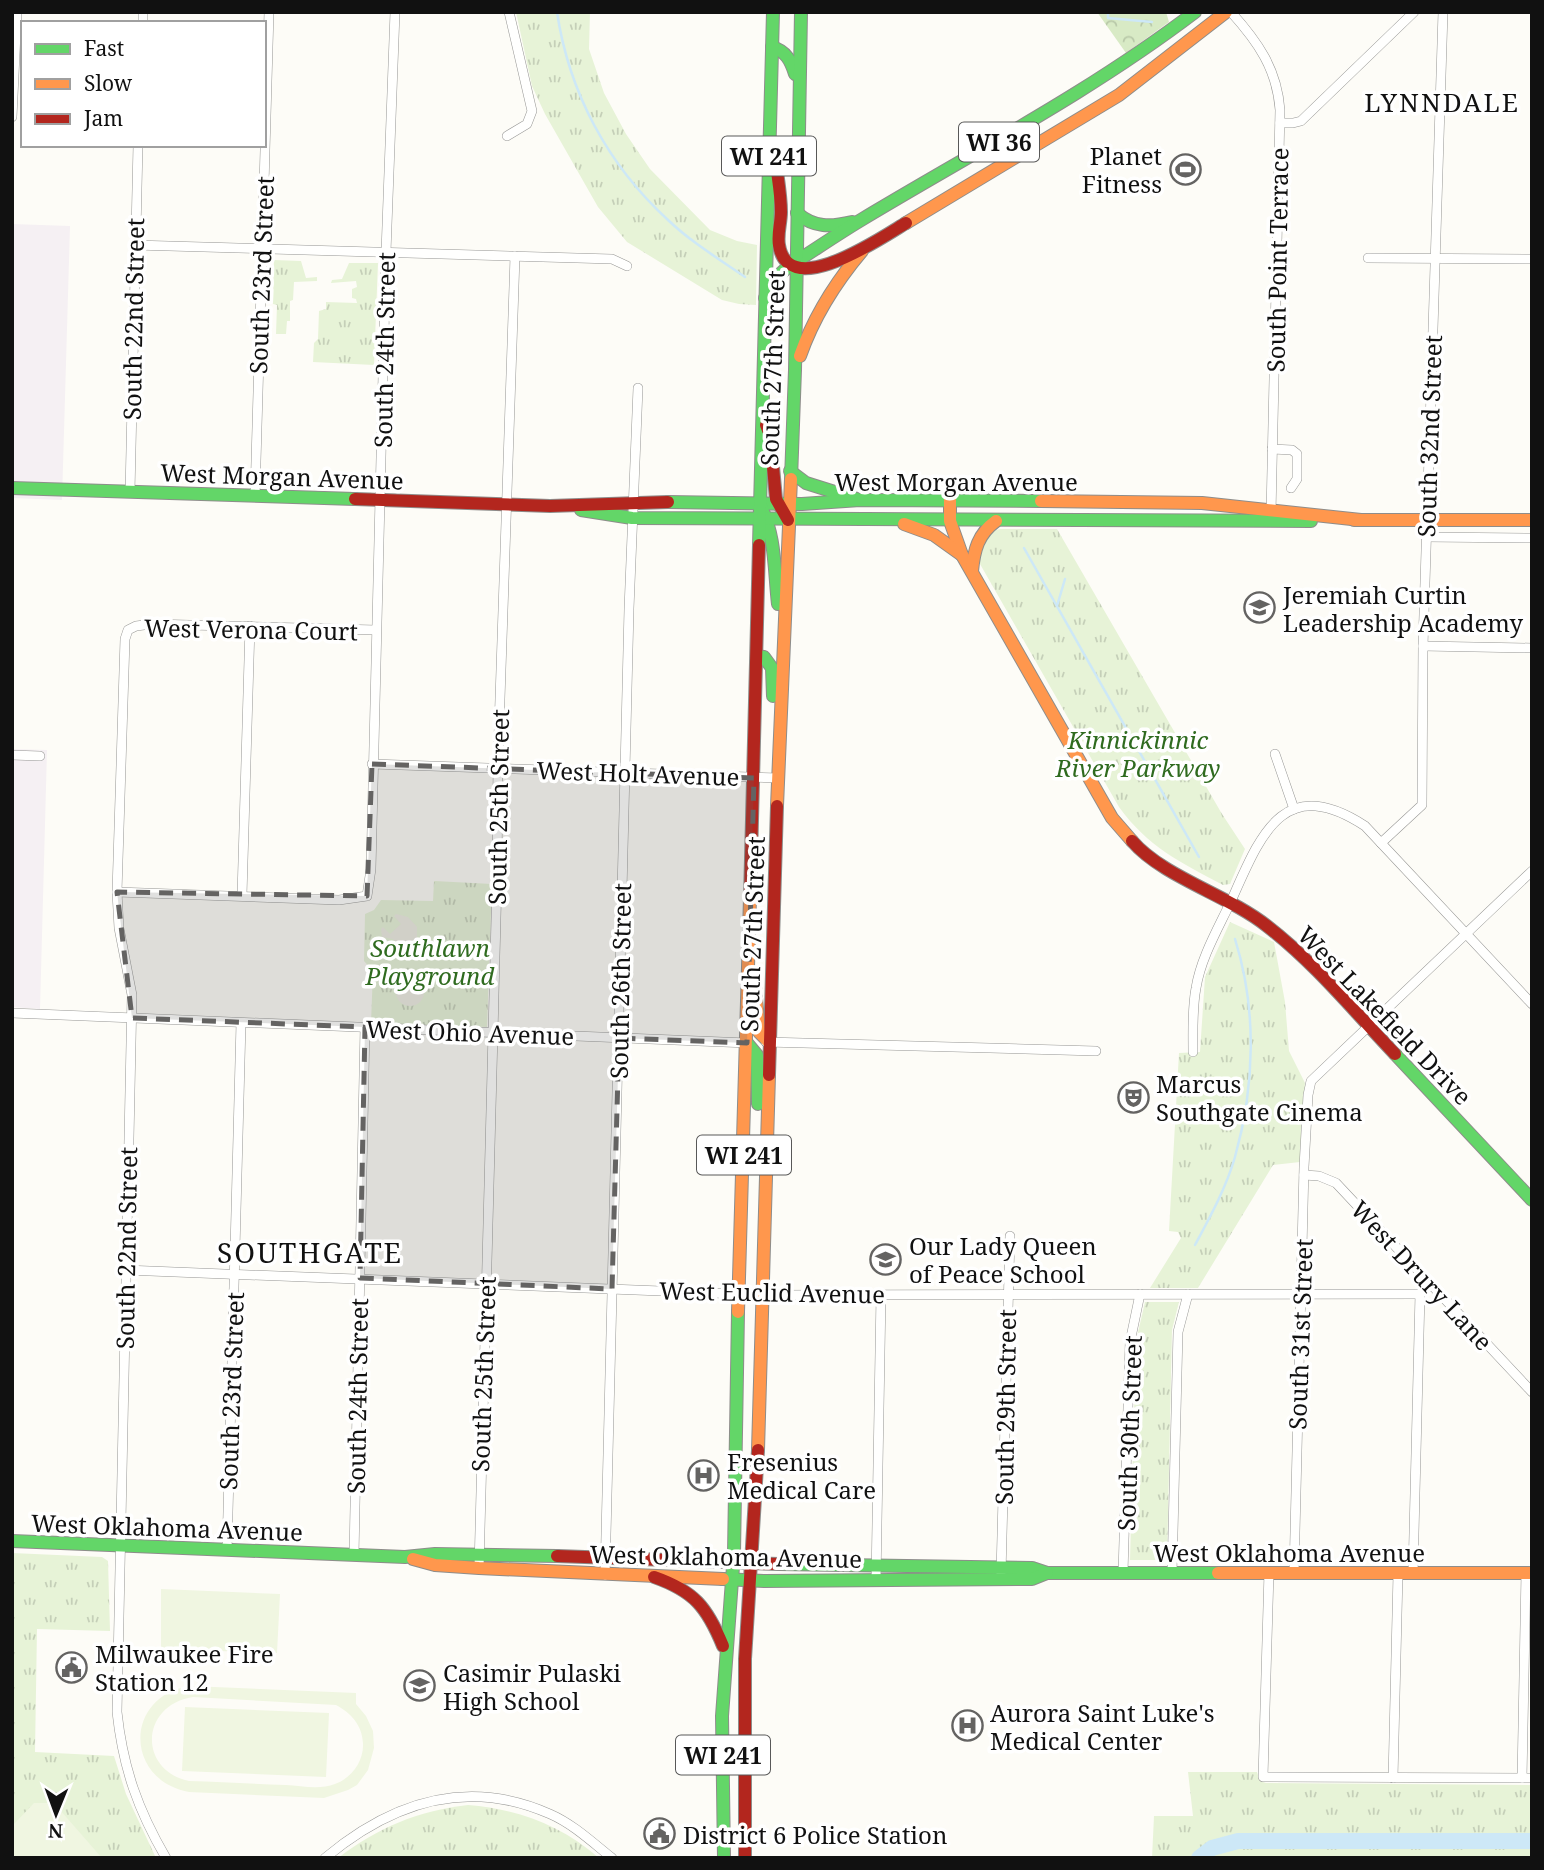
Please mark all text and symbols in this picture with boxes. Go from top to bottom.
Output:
legend [21,21,266,147]
text: Fast [84,34,124,62]
text: Slow [84,69,133,97]
district label: LYNNDALE [1364,84,1520,120]
text: Jam [83,104,123,132]
road number: WI 36 [959,122,1039,162]
road number: WI 241 [722,136,816,176]
place label: Planet Fitness [1082,139,1162,200]
street label: South Point Terrace [1259,147,1295,373]
sports icon: Planet Fitness [1168,152,1202,186]
street label: South 23rd Street [241,175,281,375]
street label: South 22nd Street [115,218,151,420]
street label: South 24th Street [366,252,402,448]
street label: South 27th Street [752,270,792,466]
street label: South 32nd Street [1409,334,1449,538]
street label: West Morgan Avenue [160,455,404,497]
street label: West Morgan Avenue [834,465,1078,498]
place label: Jeremiah Curtin Leadership Academy [1282,578,1523,639]
school or university icon: Jeremiah Curtin Leadership Academy [1243,591,1277,625]
street label: West Verona Court [144,611,358,647]
street label: South 25th Street [480,709,516,905]
park label: Kinnickinnic River Parkway [1055,723,1220,784]
street label: West Holt Avenue [536,753,740,793]
street label: South 27th Street [732,836,772,1032]
street label: South 26th Street [602,883,638,1079]
street label: West Lakefield Drive [1291,918,1479,1112]
park label: Southlawn Playground [365,931,494,992]
street label: West Ohio Avenue [365,1012,575,1052]
place label: Marcus Southgate Cinema [1156,1067,1363,1128]
theatre icon: Marcus Southgate Cinema [1116,1080,1150,1114]
road number: WI 241 [697,1136,791,1174]
street label: South 22nd Street [108,1147,144,1349]
street label: West Drury Lane [1344,1193,1500,1357]
place label: Our Lady Queen of Peace School [909,1229,1097,1290]
district label: SOUTHGATE [217,1233,403,1271]
street label: South 31st Street [1280,1238,1320,1430]
school or university icon: Our Lady Queen of Peace School [869,1242,903,1276]
street label: West Euclid Avenue [659,1274,885,1310]
street label: South 25th Street [463,1276,503,1472]
street label: South 23rd Street [211,1291,251,1491]
street label: South 24th Street [339,1298,375,1494]
street label: South 29th Street [987,1309,1023,1505]
street label: South 30th Street [1109,1335,1149,1531]
place label: Fresenius Medical Care [727,1445,876,1506]
hospital icon: Fresenius Medical Care [687,1458,721,1492]
street label: West Oklahoma Avenue [30,1506,304,1548]
street label: West Oklahoma Avenue [1153,1536,1425,1569]
street label: West Oklahoma Avenue [590,1537,862,1575]
place label: Milwaukee Fire Station 12 [95,1637,274,1698]
public building icon: Milwaukee Fire Station 12 [55,1650,89,1684]
place label: Casimir Pulaski High School [443,1656,621,1717]
school or university icon: Casimir Pulaski High School [403,1669,437,1703]
place label: Aurora Saint Luke's Medical Center [990,1696,1215,1757]
hospital icon: Aurora Saint Luke's Medical Center [950,1709,984,1743]
road number: WI 241 [676,1736,770,1774]
north arrow [21,1779,91,1849]
public building icon: District 6 Police Station [643,1817,677,1851]
text: N [48,1818,63,1844]
place label: District 6 Police Station [683,1818,947,1851]

